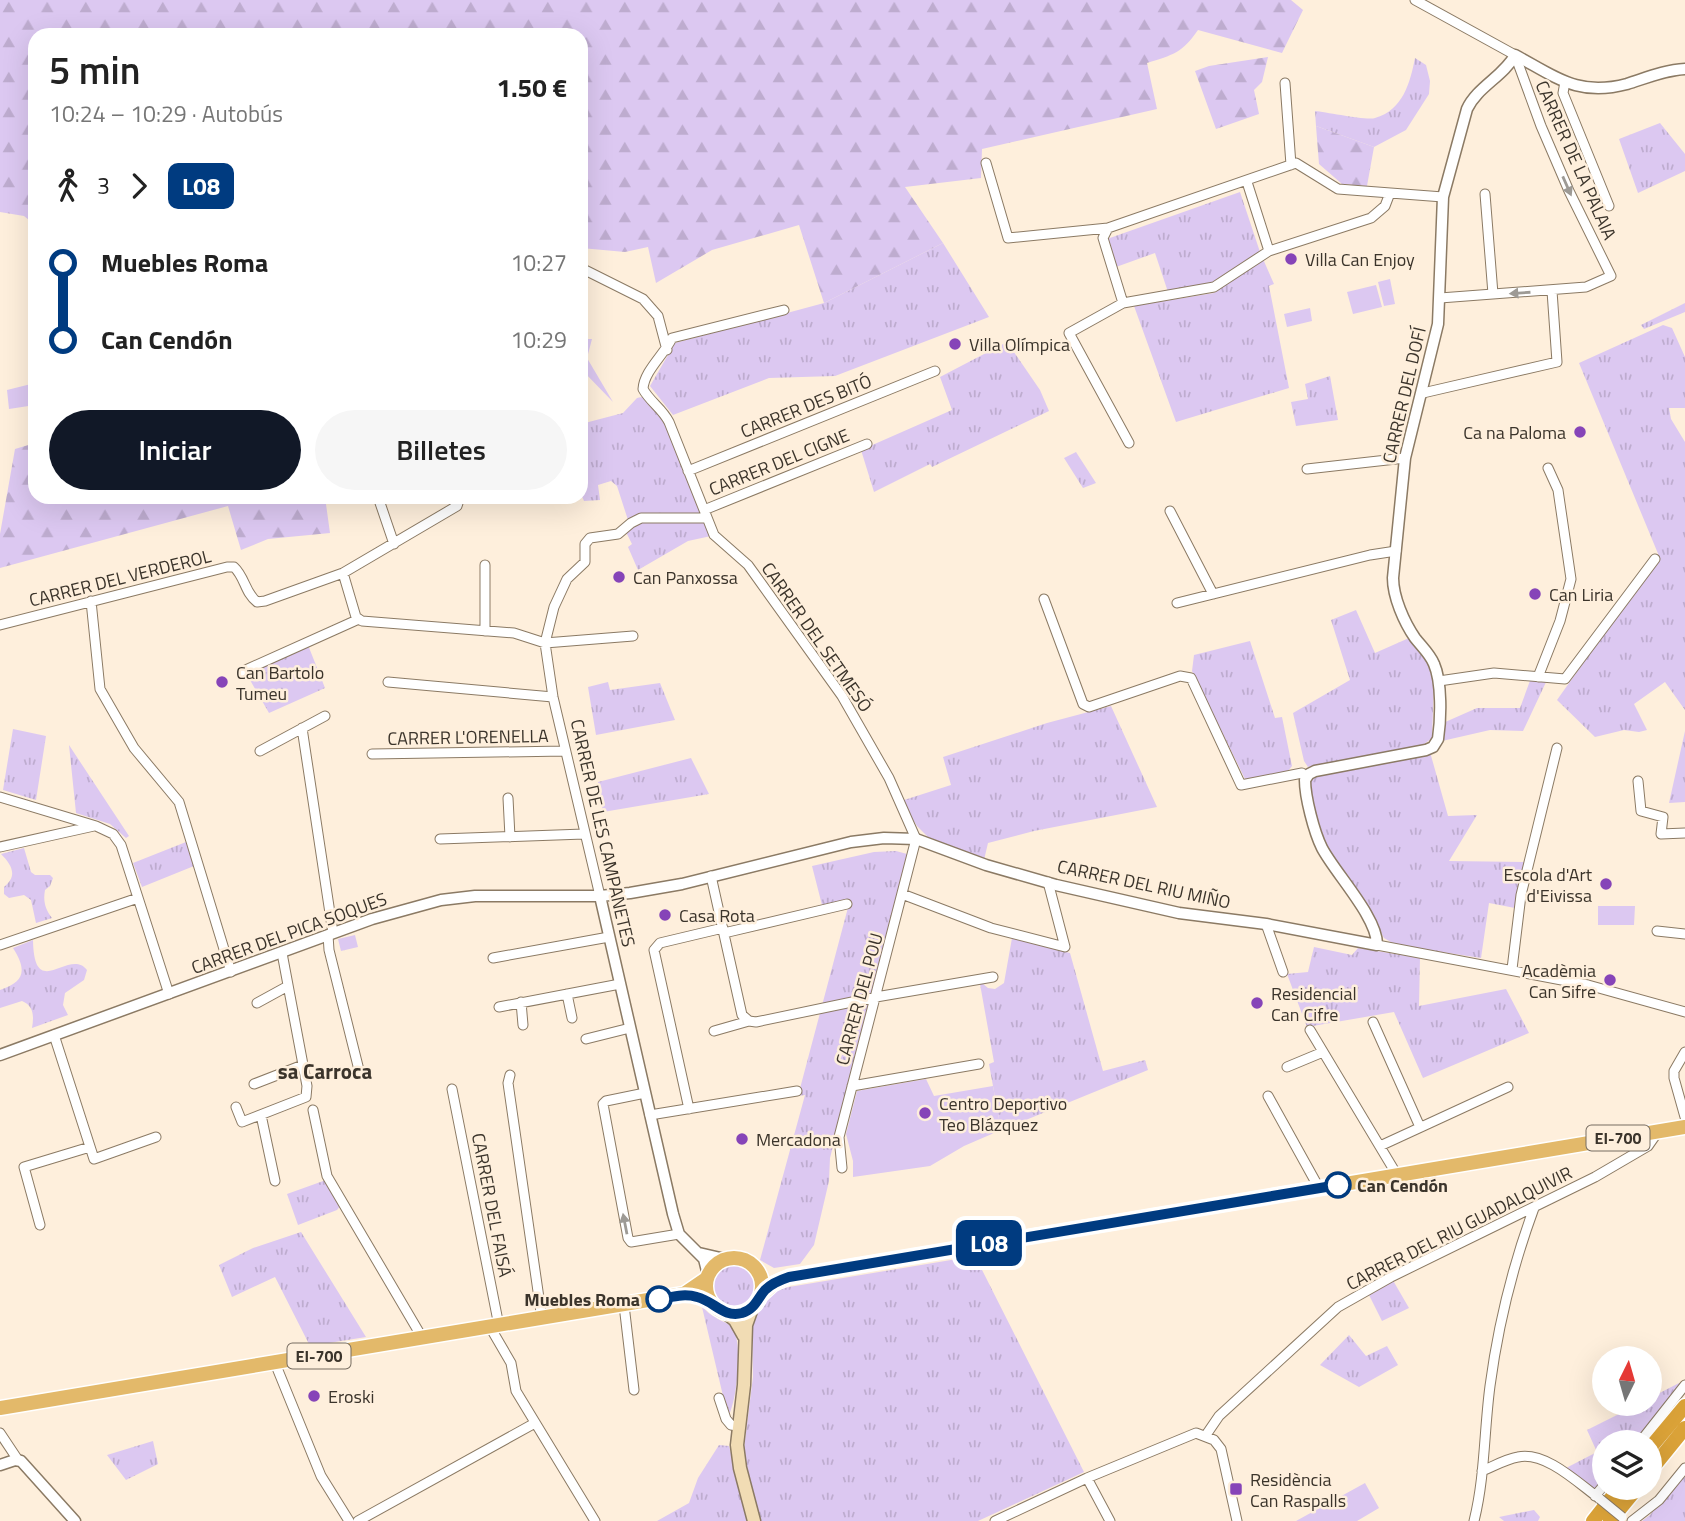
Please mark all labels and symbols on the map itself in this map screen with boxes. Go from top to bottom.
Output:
street label: CARRER DE LA PALAIA [1529,76,1623,244]
one-way arrow [1562,176,1573,197]
place label: Villa Can Enjoy [1305,246,1415,273]
marker: Villa Can Enjoy [1283,251,1299,267]
one-way arrow [1509,288,1531,299]
street label: CARRER DEL DOFÍ [1375,324,1433,466]
place label: Villa Olímpica [969,331,1070,358]
marker: Villa Olímpica [947,336,963,352]
street label: CARRER DES BITÓ [736,367,876,445]
place label: Ca na Paloma [1463,419,1566,446]
street label: CARRER DEL CIGNE [705,422,853,502]
marker: Ca na Paloma [1572,424,1588,440]
street label: CARRER DEL VERDEROL [26,542,214,614]
street label: CARRER DEL SETMESÓ [755,556,879,718]
place label: Can Panxossa [633,564,738,591]
marker: Can Panxossa [611,569,627,585]
place label: Can Liria [1549,581,1613,608]
marker: Can Liria [1527,586,1543,602]
place label: Can Bartolo Tumeu [236,659,324,707]
marker: Can Bartolo Tumeu [214,674,230,690]
street label: CARRER DE LES CAMPANETES [564,716,642,950]
street label: CARRER L'ORENELLA [387,722,549,752]
street label: CARRER DEL RIU MIÑO [1055,852,1233,916]
place label: Escola d'Art d'Eivissa [1504,861,1593,909]
marker: Escola d'Art d'Eivissa [1598,876,1614,892]
street label: CARRER DEL PICA SOQUES [187,885,391,981]
place label: Casa Rota [679,902,755,929]
marker: Casa Rota [657,907,673,923]
street label: CARRER DEL POU [828,930,890,1068]
place label: Acadèmia Can Sifre [1522,957,1596,1005]
marker: Acadèmia Can Sifre [1602,972,1618,988]
place label: Residencial Can Cifre [1271,980,1357,1028]
marker: Residencial Can Cifre [1249,995,1265,1011]
district label: sa Carroca [278,1055,372,1087]
place label: Centro Deportivo Teo Blázquez [939,1090,1067,1138]
marker: Centro Deportivo Teo Blázquez [917,1105,933,1121]
place label: Mercadona [756,1126,841,1153]
road number: EI-700 [1586,1126,1650,1150]
street label: CARRER DEL FAISÁ [465,1131,519,1280]
marker: Mercadona [734,1131,750,1147]
street label: CARRER DEL RIU GUADALQUIVIR [1341,1159,1577,1297]
marker: Can Cendón [1325,1172,1351,1198]
place label: Can Cendón [1357,1172,1448,1199]
one-way arrow [620,1213,631,1235]
line badge: L08 [949,1220,1029,1266]
place label: Muebles Roma [524,1286,640,1313]
marker: Muebles Roma [646,1286,672,1312]
road number: EI-700 [288,1344,350,1368]
north arrow [1592,1346,1662,1416]
place label: Eroski [328,1383,374,1410]
marker: Eroski [306,1388,322,1404]
place label: Residència Can Raspalls [1250,1466,1346,1514]
marker: Residència Can Raspalls [1228,1481,1244,1497]

